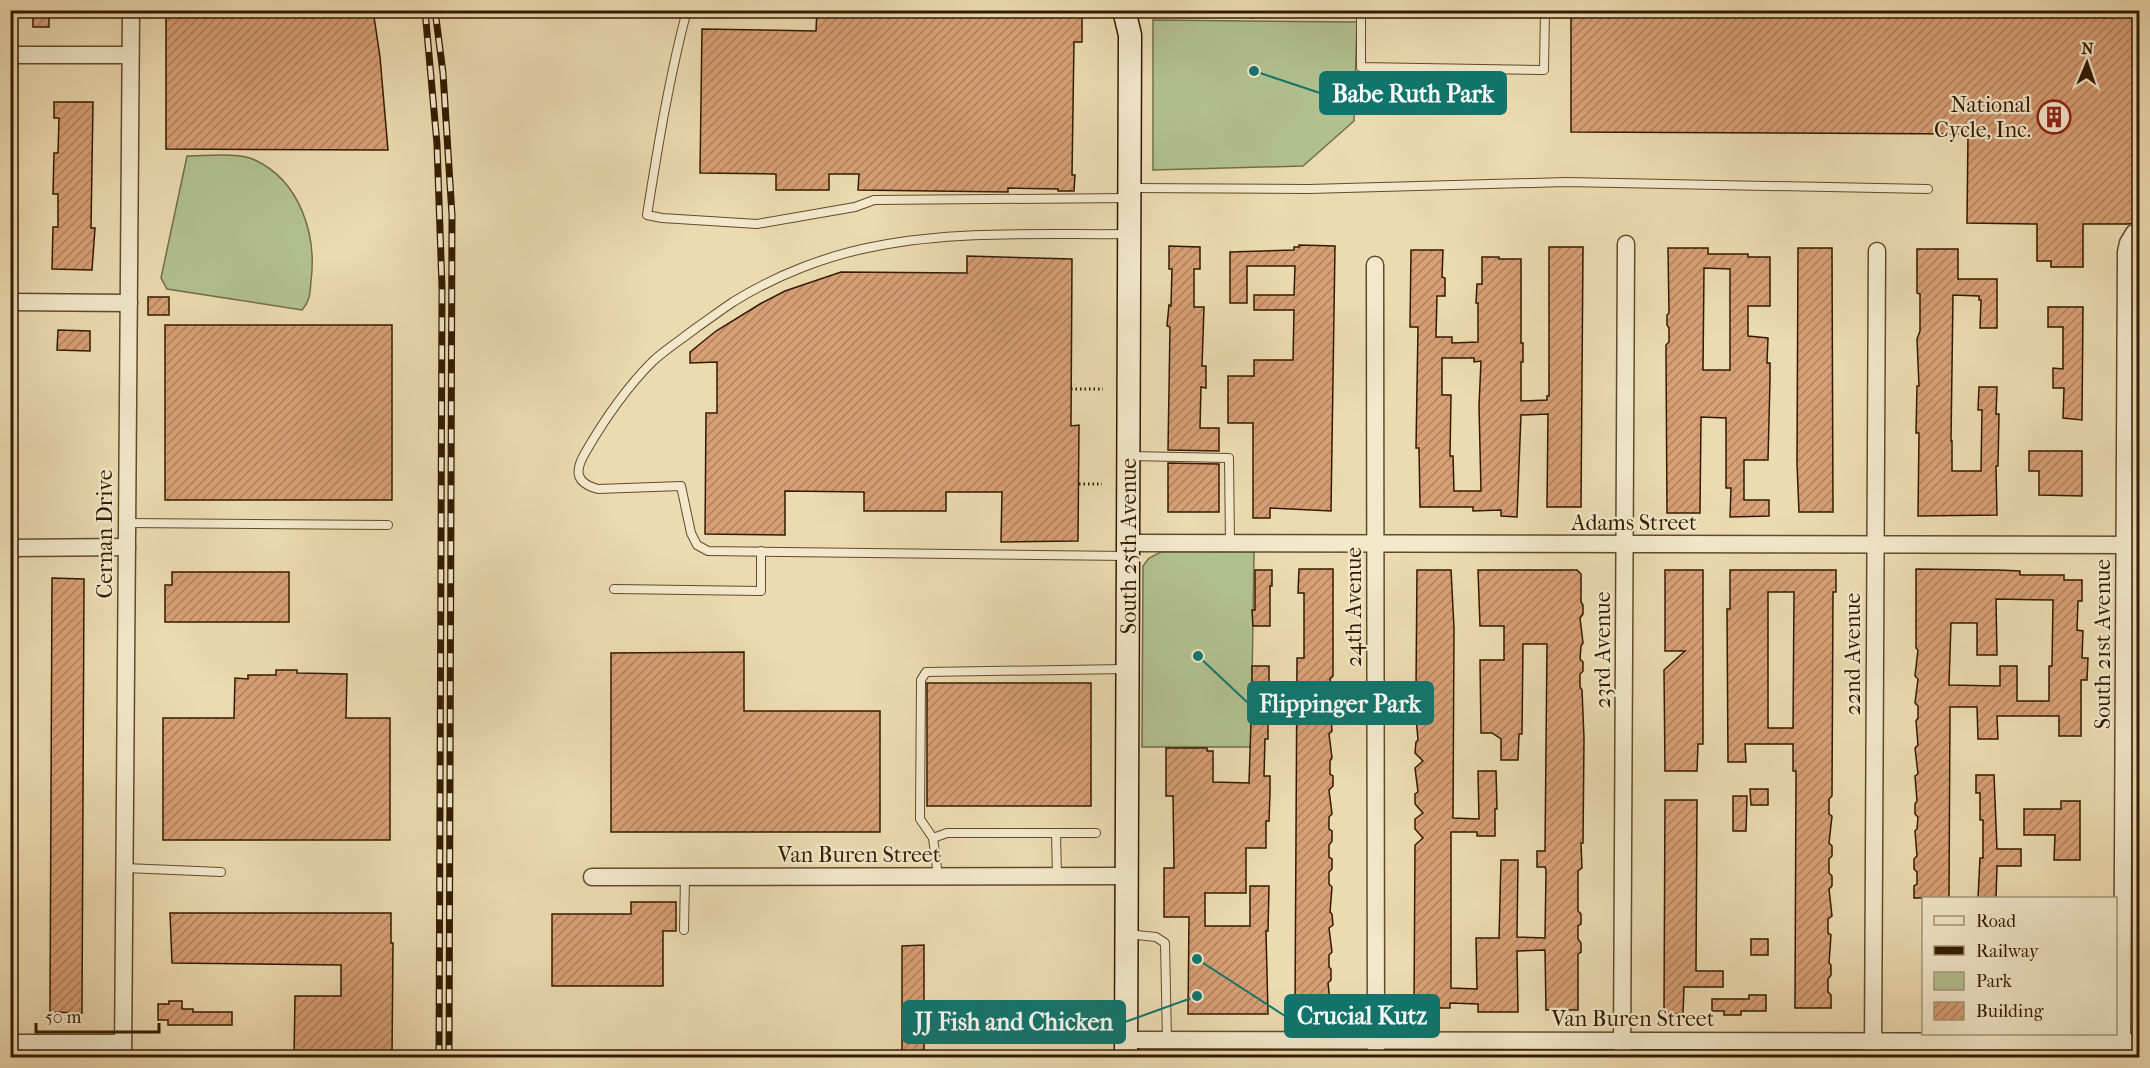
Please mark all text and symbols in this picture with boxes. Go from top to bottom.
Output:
north arrow [2057,33,2117,93]
text: N [2081,39,2095,58]
callout: Babe Ruth Park [1320,72,1506,114]
text: Babe Ruth Park [1332,80,1494,108]
place label: National Cycle, Inc. [1934,92,2031,143]
building icon: National Cycle, Inc. [2036,99,2072,135]
street label: South 25th Avenue [1116,458,1142,634]
street label: Cernan Drive [92,469,118,599]
street label: Adams Street [1570,510,1697,536]
street label: 24th Avenue [1341,547,1367,667]
street label: South 21st Avenue [2090,559,2116,729]
street label: 23rd Avenue [1590,591,1616,709]
street label: 22nd Avenue [1840,592,1866,716]
callout: Flippinger Park [1248,682,1433,724]
text: Flippinger Park [1258,690,1421,718]
street label: Van Buren Street [776,842,941,868]
legend [1922,897,2117,1035]
text: Road [1976,911,2016,932]
text: Railway [1976,941,2040,962]
text: Park [1976,971,2013,992]
callout: Crucial Kutz [1285,995,1439,1037]
scale bar [36,996,159,1034]
callout: JJ Fish and Chicken [903,1001,1125,1043]
text: Building [1976,1001,2044,1022]
text: Crucial Kutz [1297,1002,1427,1030]
street label: Van Buren Street [1550,1006,1715,1032]
text: 50 m [45,1007,82,1028]
text: JJ Fish and Chicken [913,1008,1114,1036]

